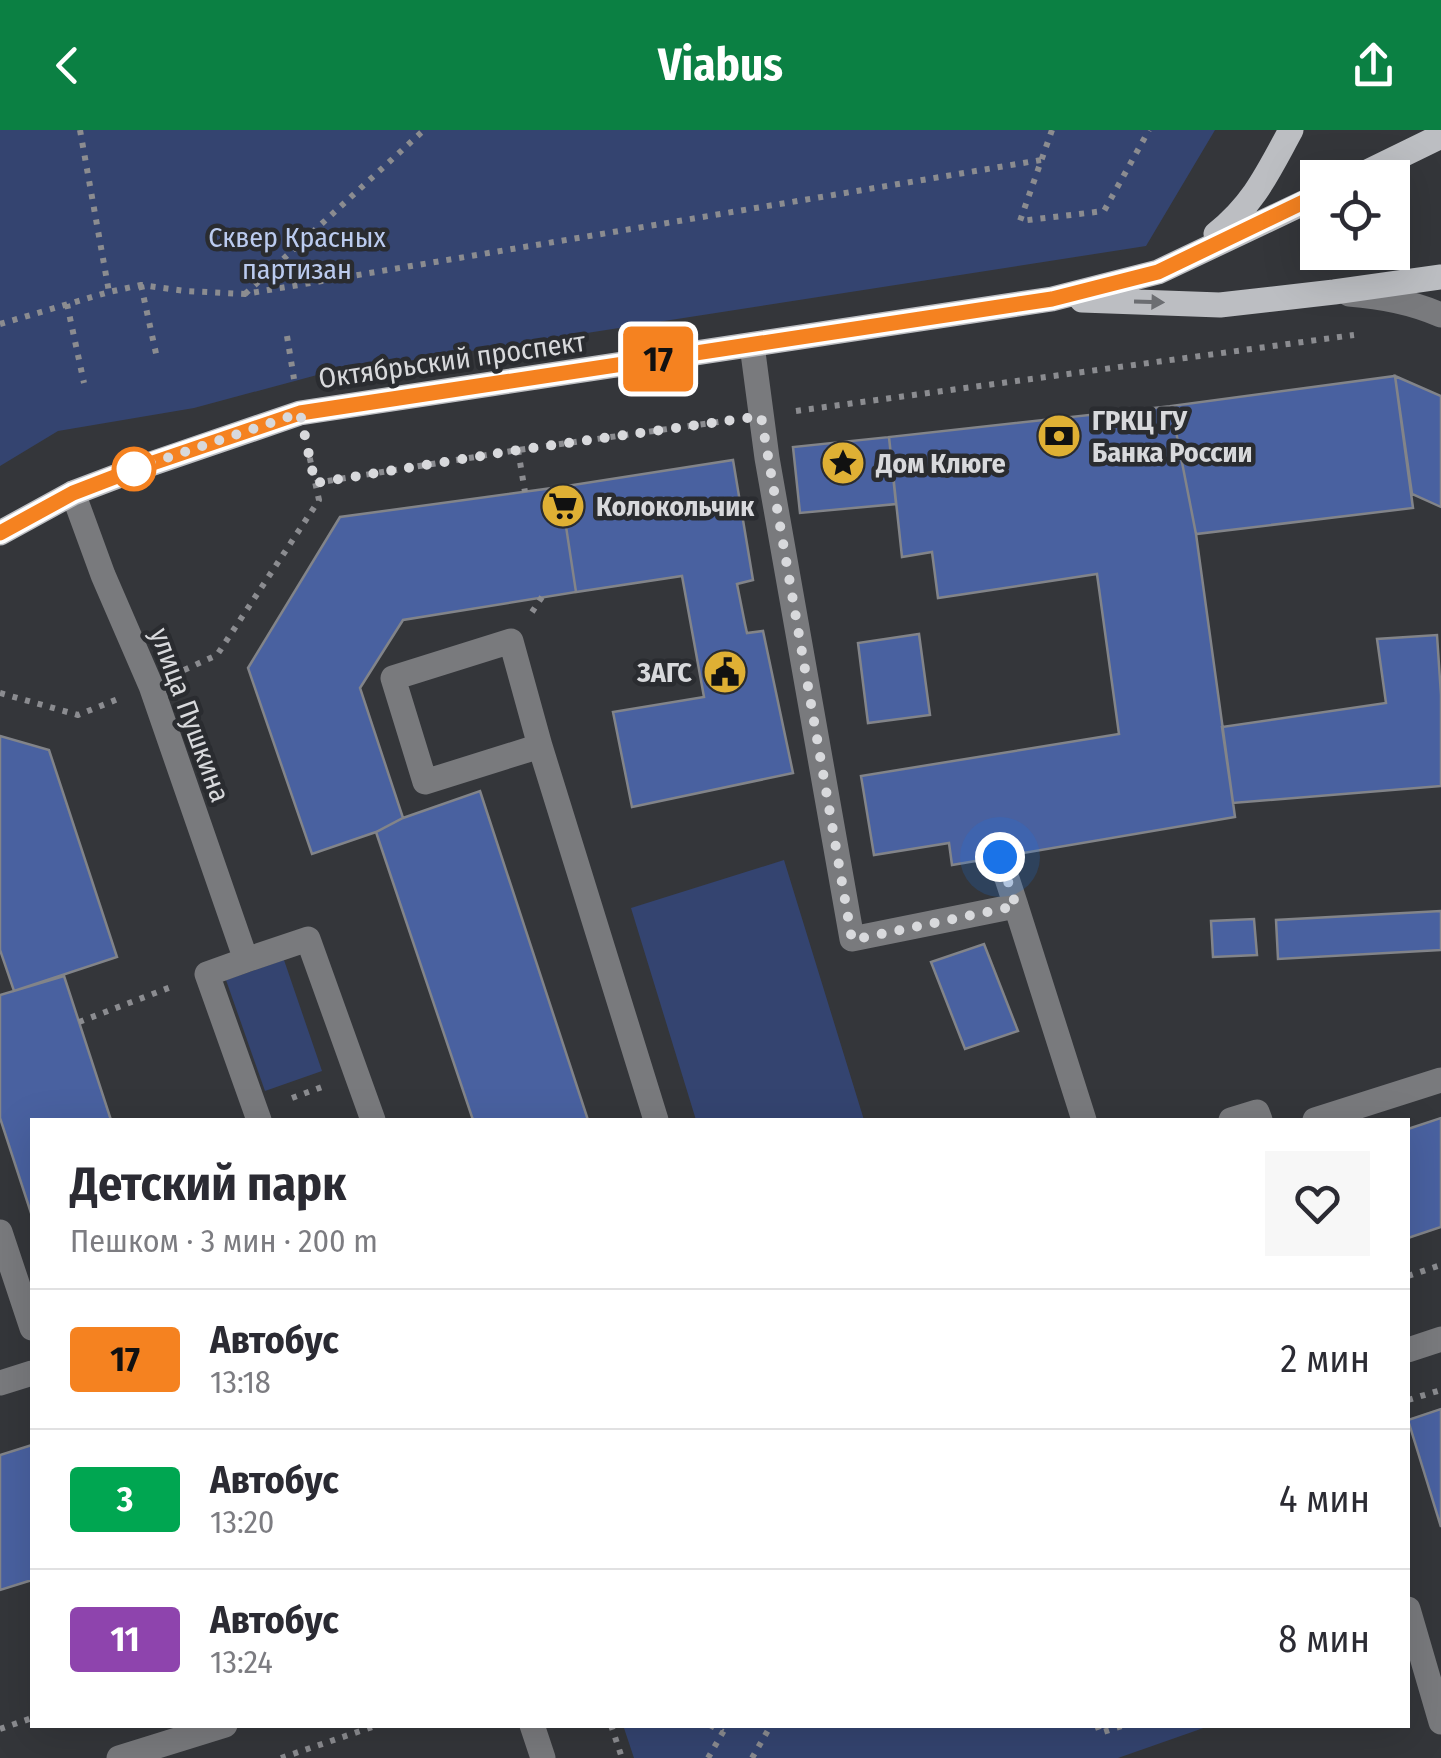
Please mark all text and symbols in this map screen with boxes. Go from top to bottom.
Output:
icon: back [40,38,95,93]
text: Viabus [658,38,783,92]
icon: share [1346,38,1401,93]
map controls [1300,160,1410,270]
button: locate [1300,160,1410,270]
park label: Сквер Красных партизан [208,221,386,286]
one-way arrow [1134,295,1166,311]
street label: Октябрьский проспект [316,325,588,395]
line badge: 17 [613,326,703,392]
text: 17 [643,338,673,380]
place label: ГРКЦ ГУ Банка России [1092,404,1253,469]
bank icon: ГРКЦ ГУ Банка России [1036,413,1082,459]
place icon: Дом Клюге [820,440,866,486]
place label: Дом Клюге [875,447,1006,480]
unlabelled marker [113,448,155,490]
supermarket icon: Колокольчик [540,483,586,529]
place label: Колокольчик [596,490,755,523]
street label: улица Пушкина [143,623,237,807]
public building icon: ЗАГС [702,649,748,695]
place label: ЗАГС [636,656,692,689]
your location [975,832,1025,882]
button: heart [1265,1151,1370,1256]
text: Детский парк [70,1155,346,1213]
text: Пешком · 3 мин · 200 m [70,1222,378,1260]
text: Автобус [210,1317,339,1363]
text: 2 мин [1281,1336,1370,1382]
text: 17 [110,1338,140,1380]
text: 13:18 [210,1363,271,1401]
text: Автобус [210,1457,339,1503]
text: 4 мин [1279,1476,1370,1522]
text: 3 [117,1478,133,1520]
text: 13:20 [210,1503,274,1541]
text: Автобус [210,1597,339,1643]
text: 8 мин [1278,1616,1370,1662]
text: 11 [111,1618,139,1660]
text: 13:24 [210,1643,273,1681]

